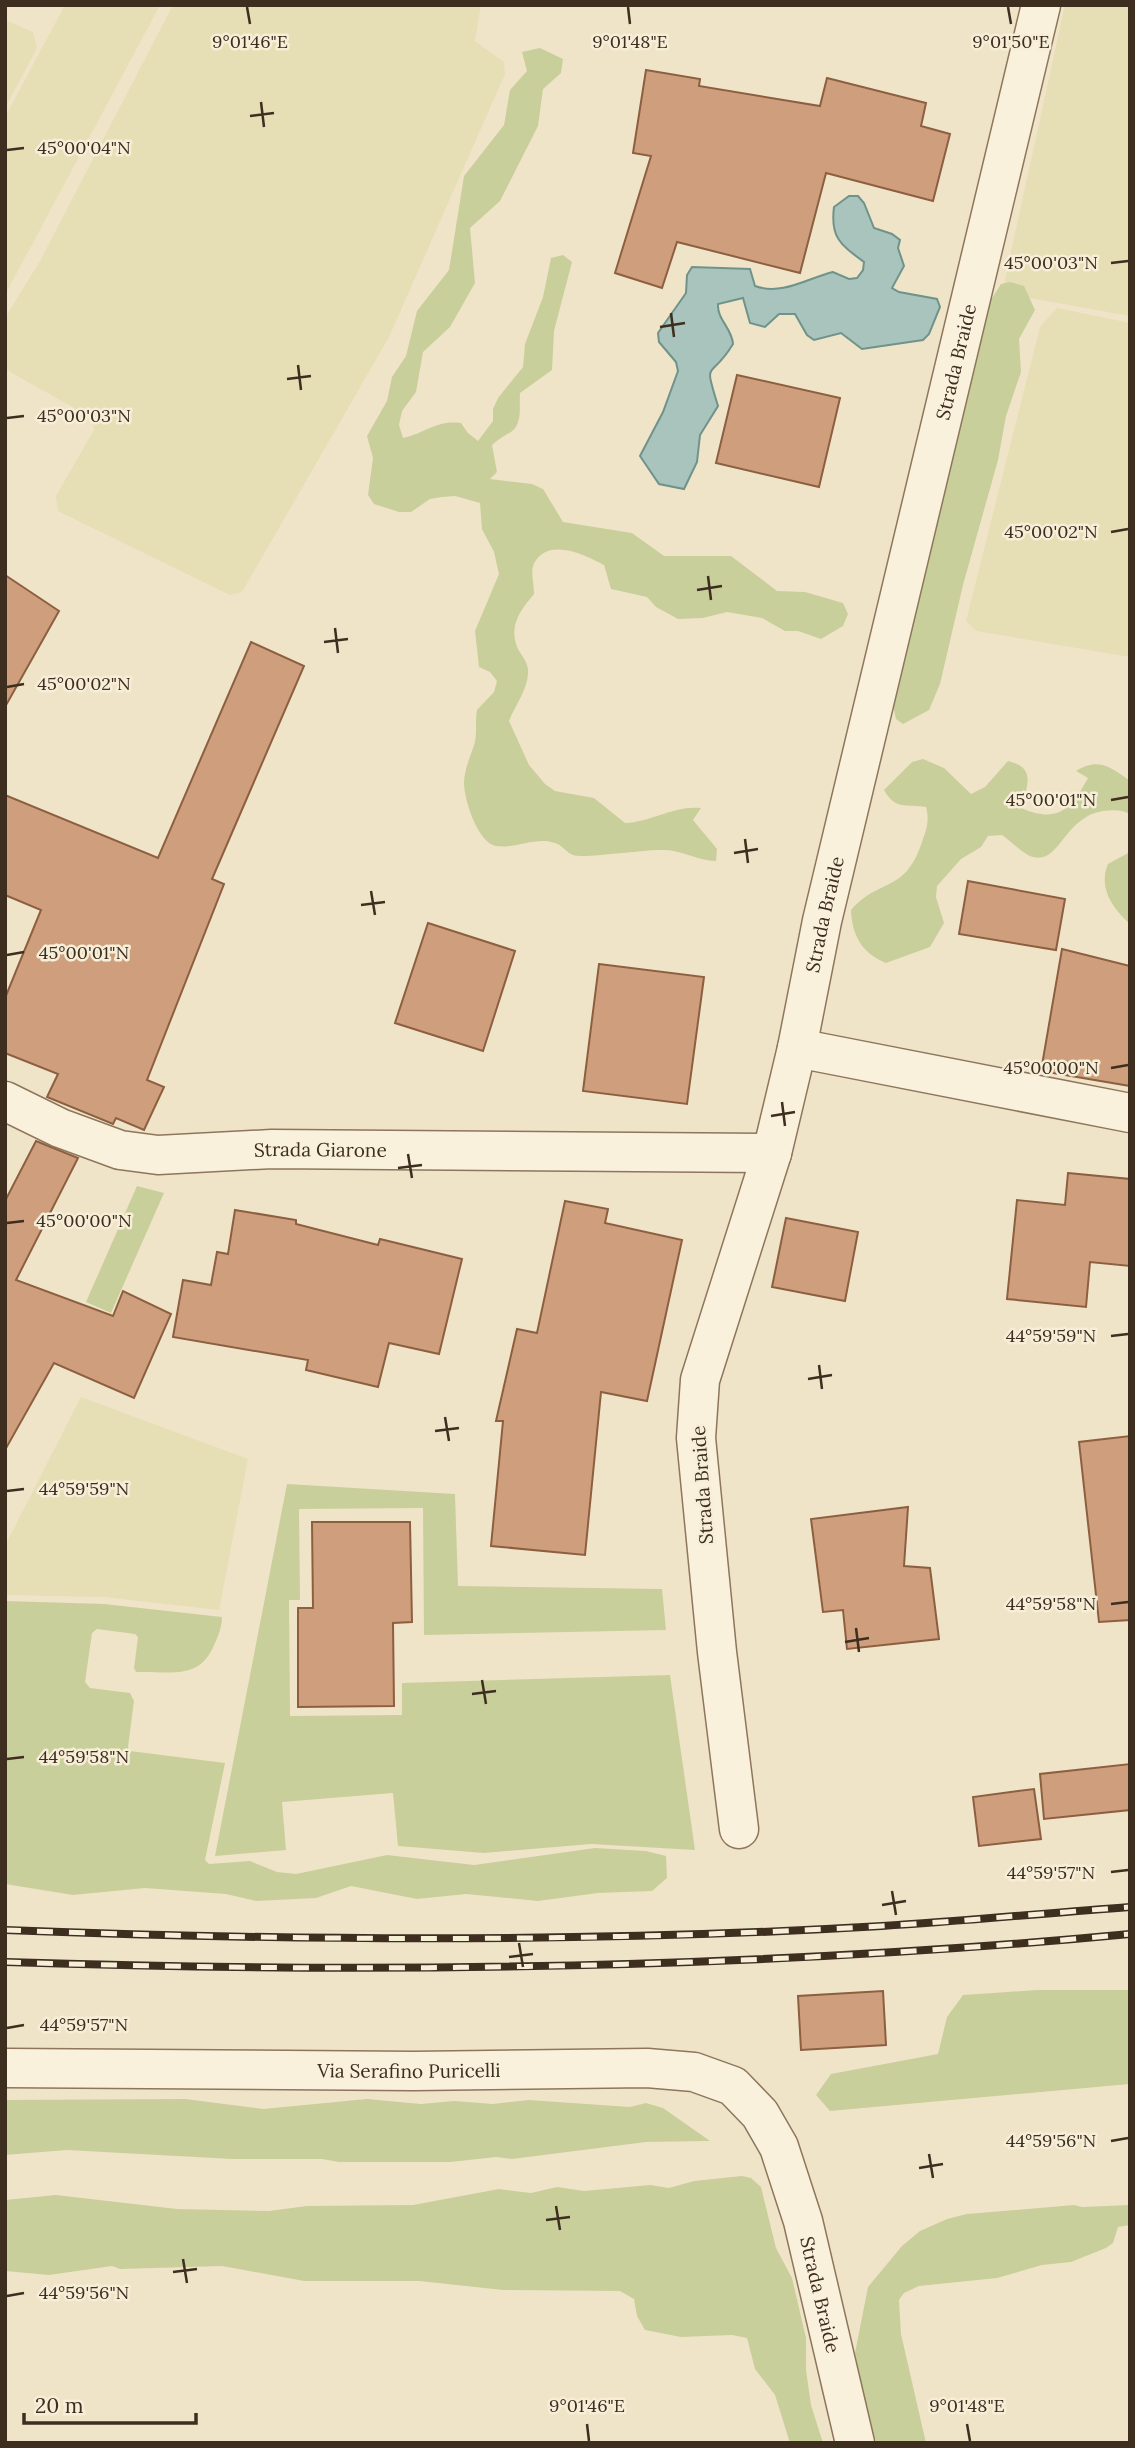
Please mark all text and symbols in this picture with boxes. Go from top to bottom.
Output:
text: 9°01'46"E [212,30,288,53]
text: 9°01'48"E [592,30,668,53]
text: 9°01'50"E [972,30,1050,53]
text: 45°00'04"N [37,136,131,159]
text: 45°00'03"N [1004,251,1098,274]
street label: Strada Braide [930,301,981,422]
text: 45°00'03"N [37,404,131,427]
text: 45°00'02"N [1004,520,1098,543]
text: 45°00'02"N [37,672,131,695]
text: 45°00'01"N [1006,788,1096,811]
street label: Strada Braide [800,854,849,975]
text: 45°00'01"N [39,941,129,964]
text: 45°00'00"N [1003,1056,1099,1079]
street label: Strada Giarone [253,1137,387,1162]
text: 45°00'00"N [36,1209,132,1232]
text: 44°59'59"N [1006,1324,1096,1347]
street label: Strada Braide [686,1425,718,1545]
text: 44°59'59"N [39,1477,129,1500]
text: 44°59'58"N [1006,1592,1096,1615]
text: 44°59'58"N [39,1745,129,1768]
text: 44°59'57"N [1007,1861,1095,1884]
text: 44°59'57"N [40,2013,128,2036]
street label: Via Serafino Puricelli [316,2058,501,2083]
text: 44°59'56"N [1006,2129,1096,2152]
street label: Strada Braide [795,2234,845,2355]
text: 44°59'56"N [39,2281,129,2304]
scale bar [24,2382,196,2426]
text: 20 m [35,2392,84,2419]
text: 9°01'46"E [549,2394,625,2417]
text: 9°01'48"E [929,2394,1005,2417]

